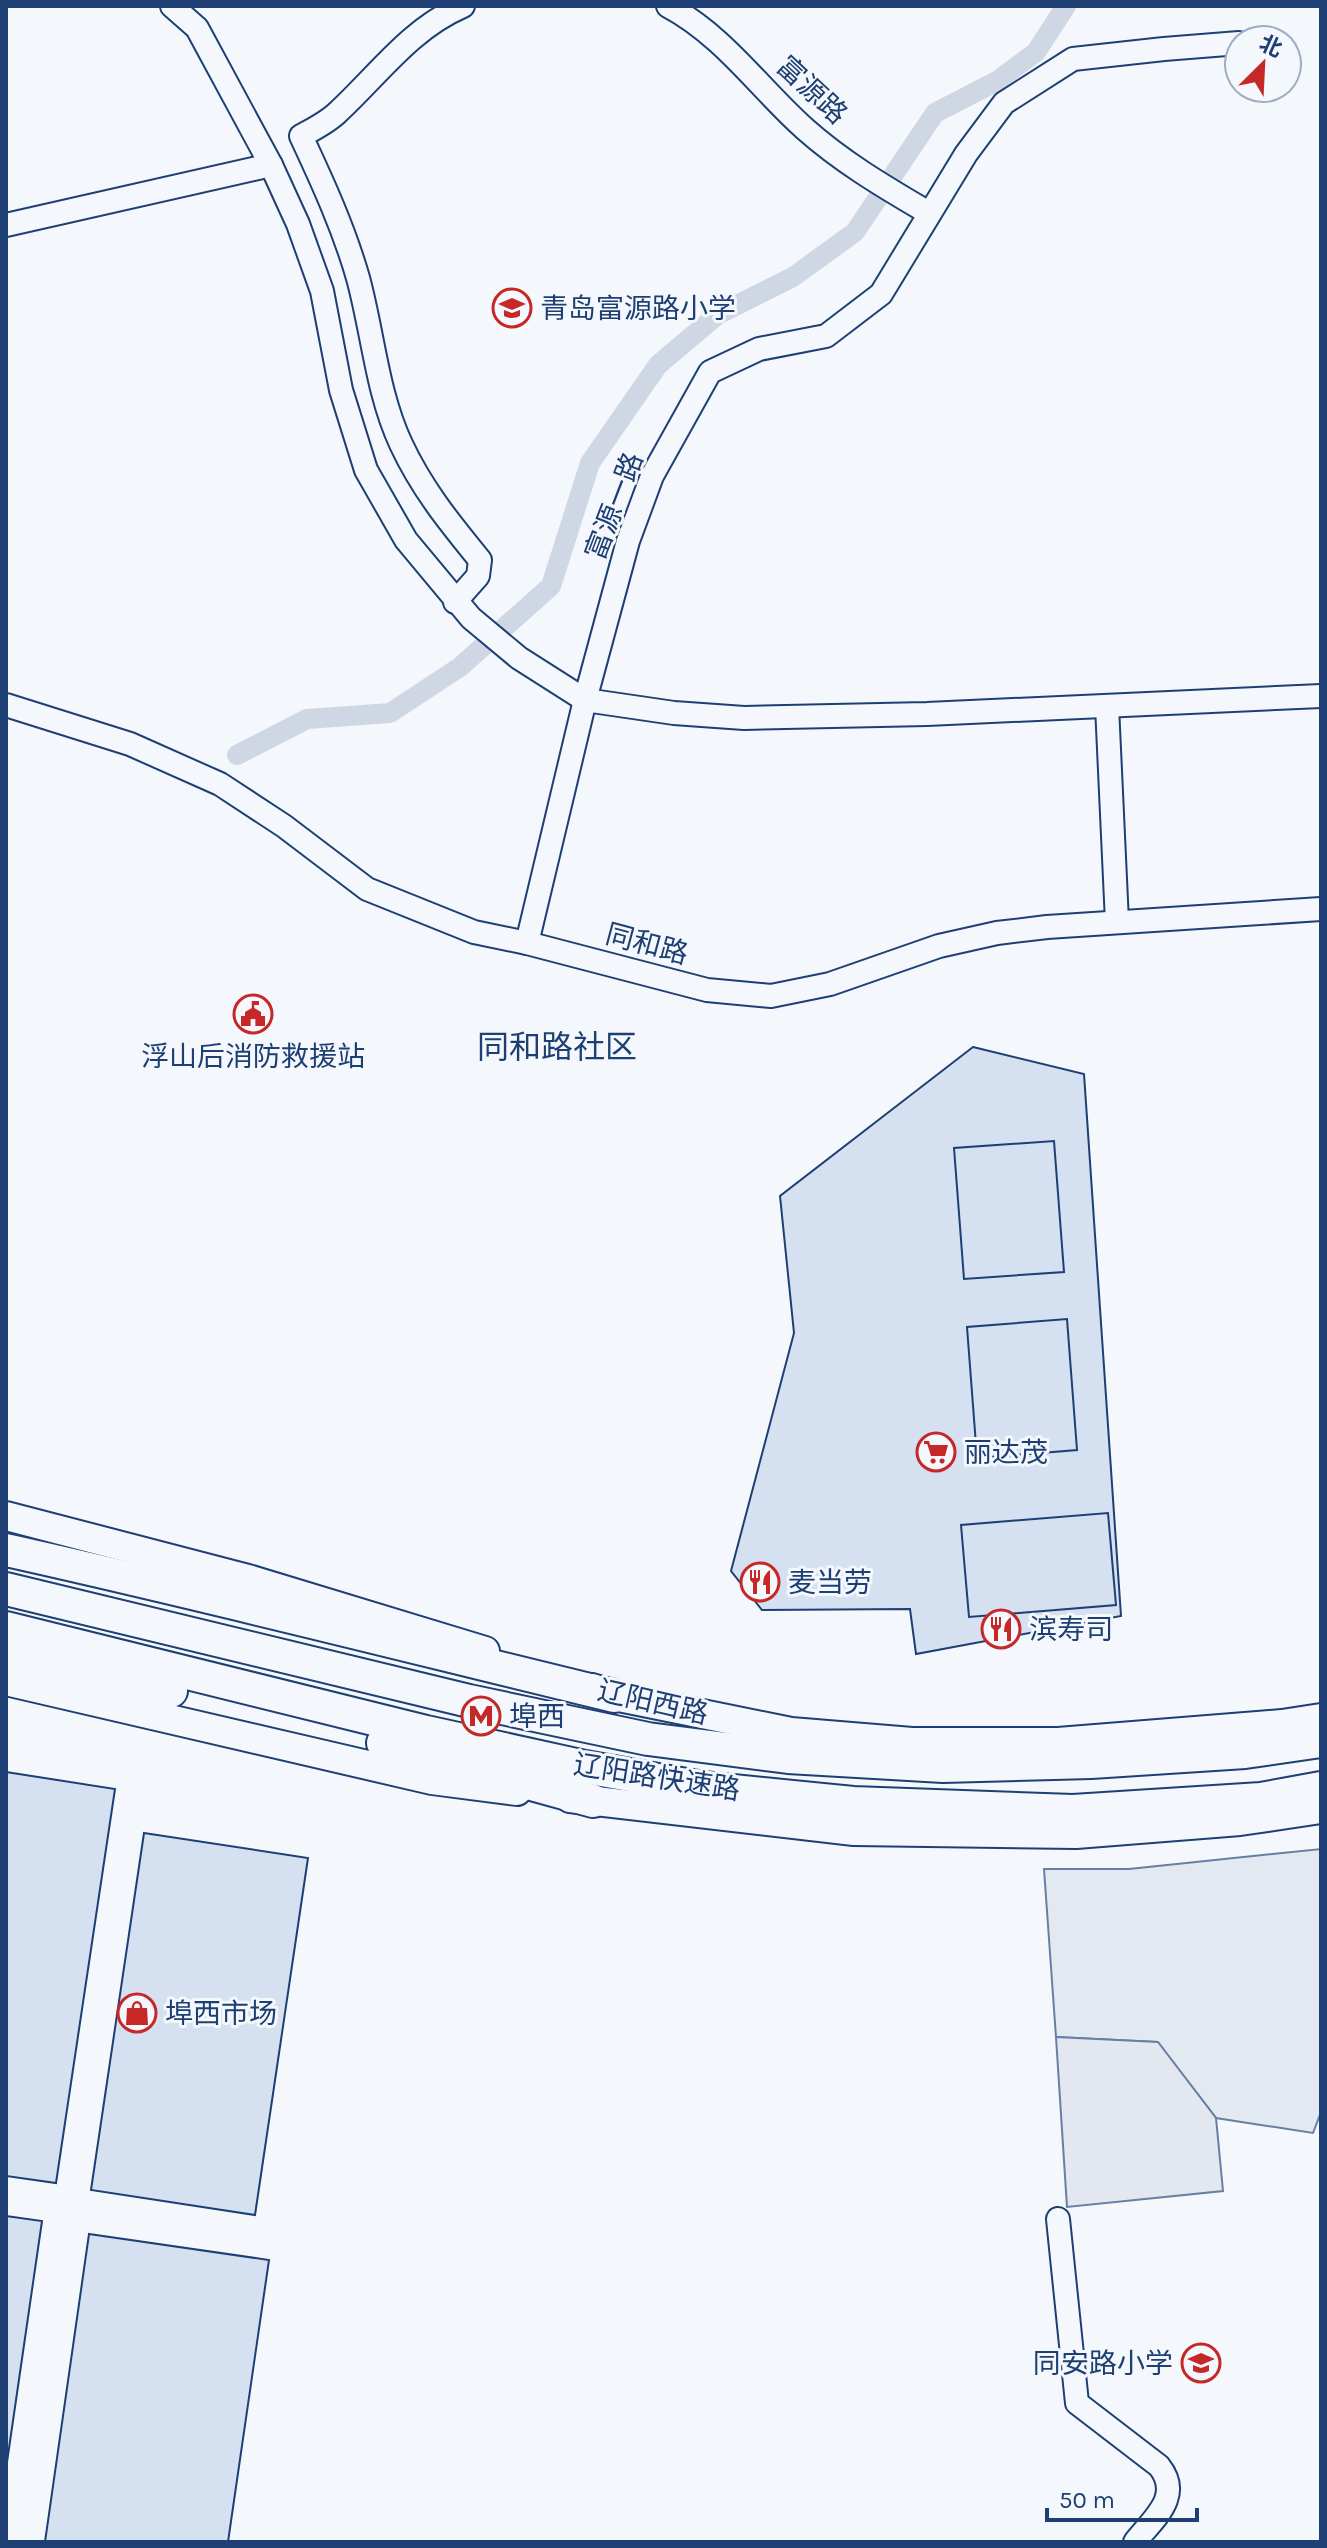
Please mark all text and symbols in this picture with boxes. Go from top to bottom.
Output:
north arrow [1223,24,1303,104]
text: 北 [1255,30,1286,63]
street label: 富源路 [770,49,854,131]
school or university icon: 青岛富源路小学 [491,287,533,329]
place label: 青岛富源路小学 [540,292,736,325]
street label: 富源一路 [579,448,649,564]
street label: 同和路 [602,917,692,971]
public building icon: 浮山后消防救援站 [232,993,274,1035]
district label: 同和路社区 [477,1029,637,1066]
place label: 浮山后消防救援站 [141,1040,365,1073]
supermarket icon: 丽达茂 [915,1431,957,1473]
place label: 丽达茂 [964,1436,1048,1469]
restaurant icon: 麦当劳 [739,1561,781,1603]
place label: 麦当劳 [788,1566,872,1599]
restaurant icon: 滨寿司 [980,1608,1022,1650]
place label: 滨寿司 [1029,1613,1113,1646]
street label: 辽阳西路 [595,1673,711,1731]
metro station icon: 埠西 [460,1695,502,1737]
place label: 埠西 [509,1700,565,1733]
street label: 辽阳路快速路 [571,1748,743,1806]
shop icon: 埠西市场 [116,1992,158,2034]
place label: 埠西市场 [165,1997,277,2030]
school or university icon: 同安路小学 [1180,2342,1222,2384]
place label: 同安路小学 [1033,2347,1173,2380]
scale bar [1047,2472,1197,2522]
text: 50 m [1059,2486,1115,2514]

